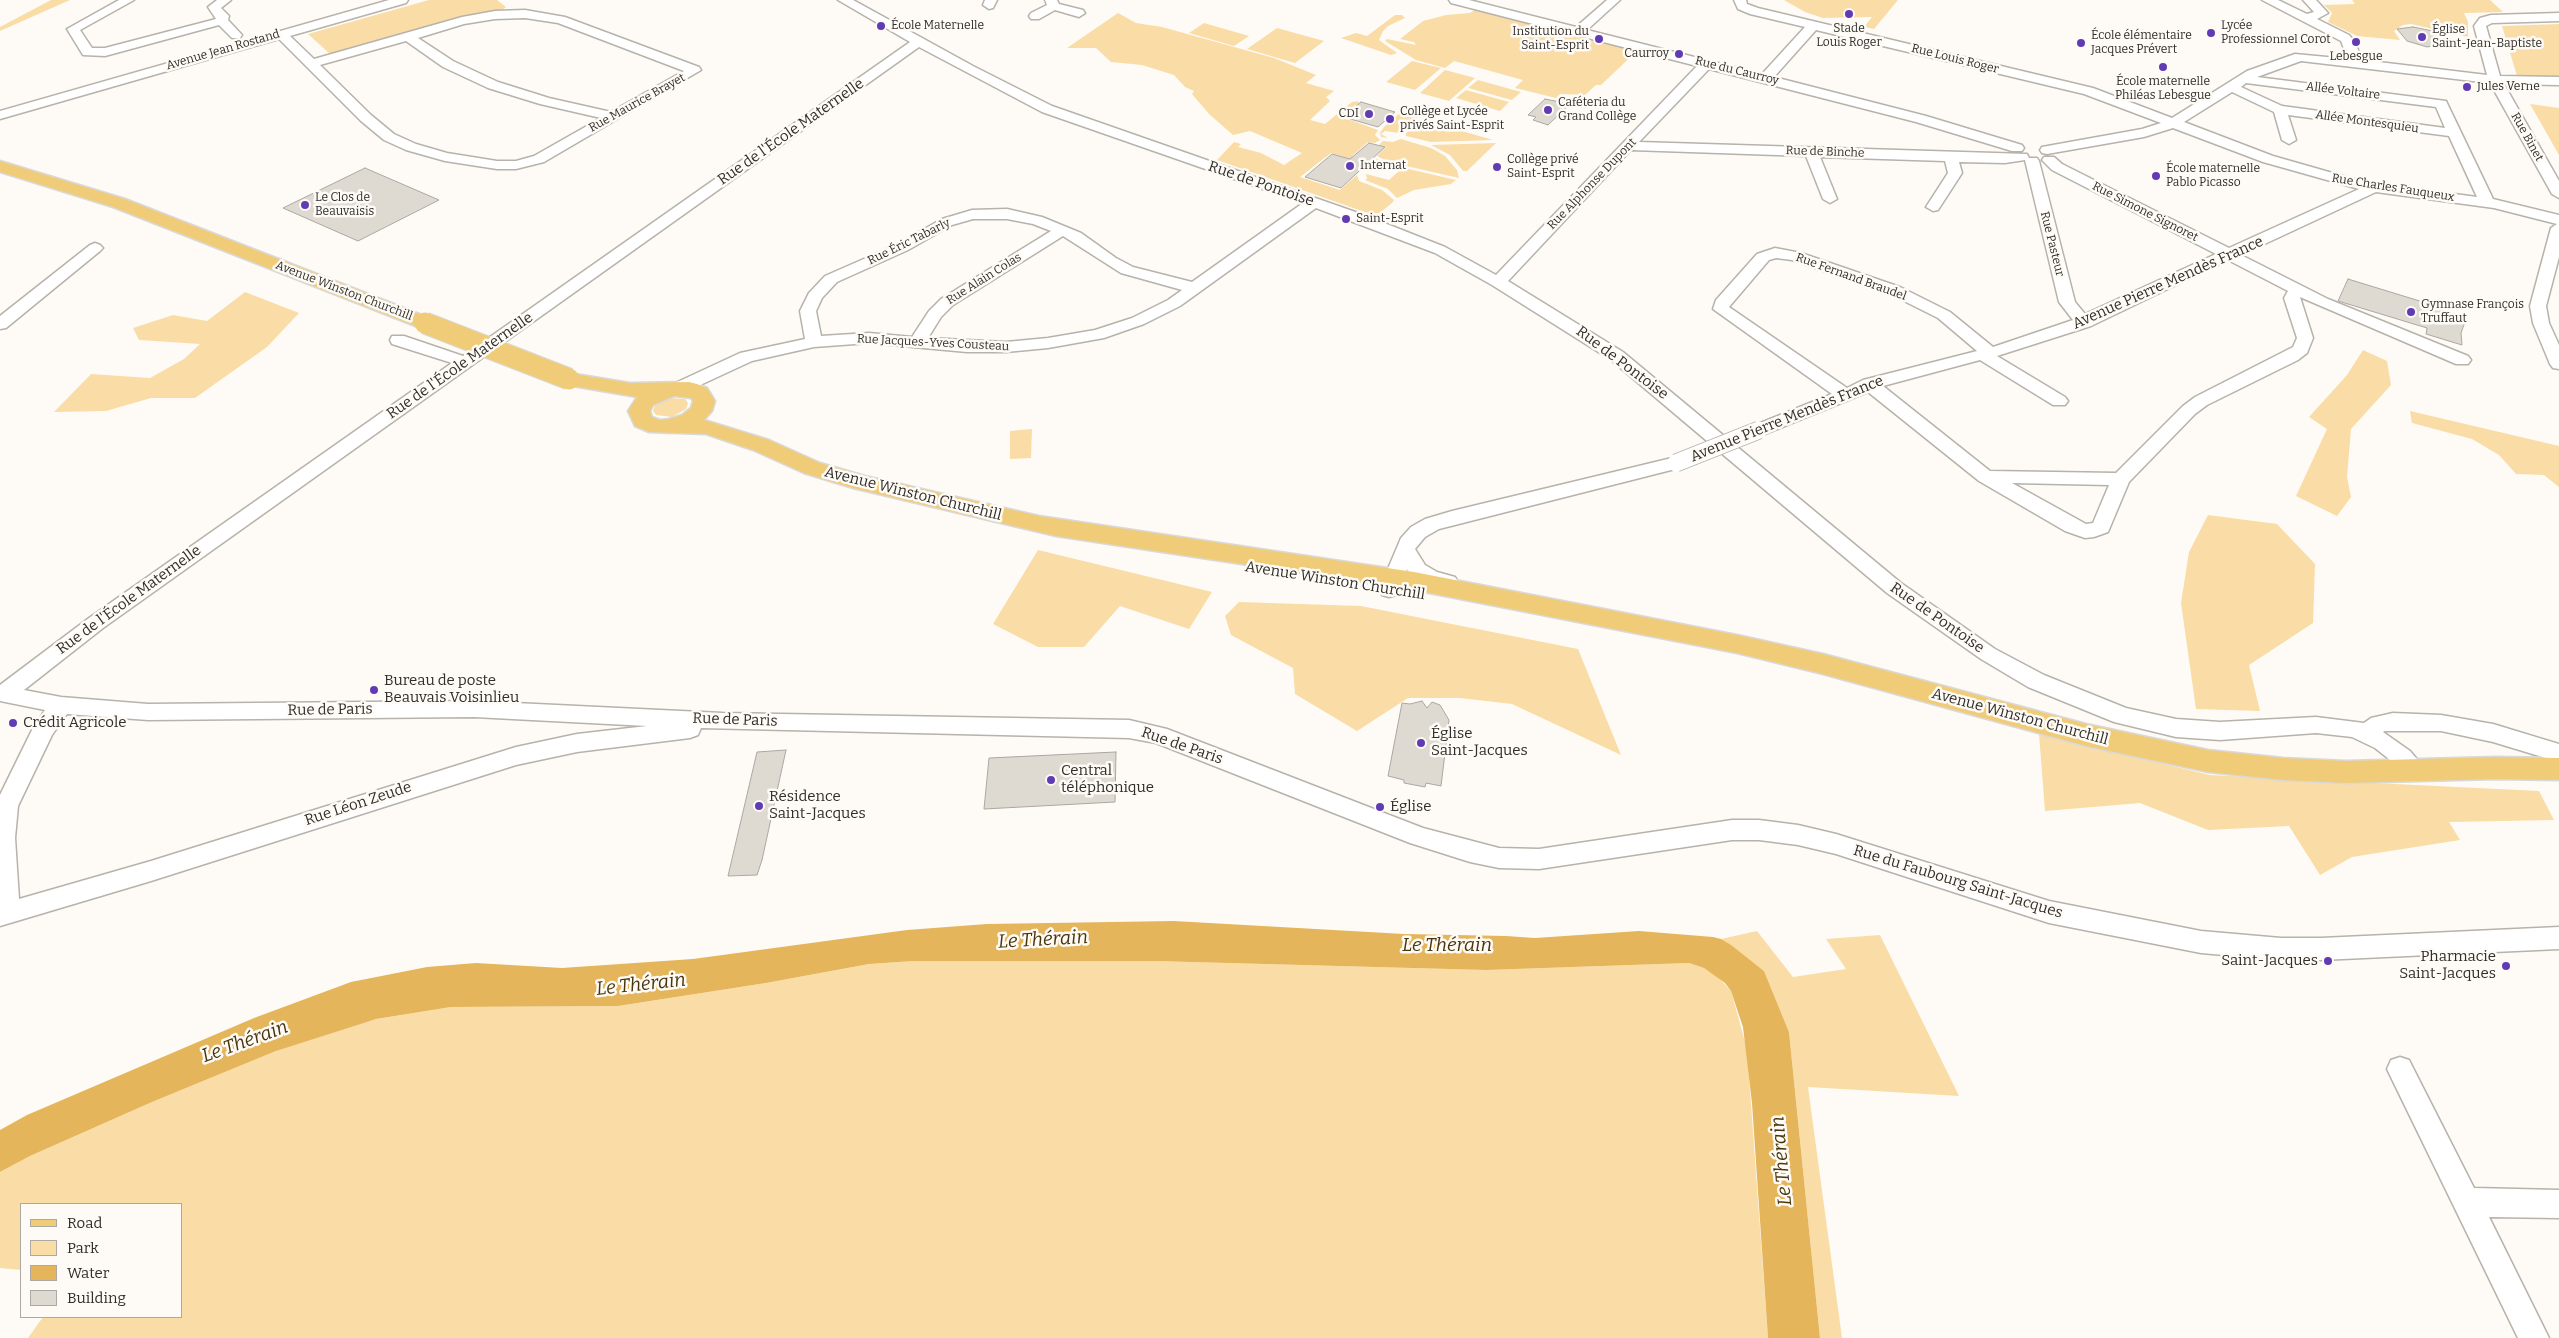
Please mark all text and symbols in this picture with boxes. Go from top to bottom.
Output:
marker: Stade Louis Roger [1843,8,1855,20]
place label: École Maternelle [891,19,984,33]
place label: Lycée Professionnel Corot [2221,19,2331,47]
marker: École Maternelle [875,20,887,32]
place label: Stade Louis Roger [1816,22,1882,50]
place label: Église Saint-Jean-Baptiste [2432,23,2542,51]
place label: Institution du Saint-Esprit [1512,25,1589,53]
street label: Avenue Jean Rostand [165,27,281,73]
marker: Lycée Professionnel Corot [2205,27,2217,39]
place label: École élémentaire Jacques Prévert [2091,29,2192,57]
marker: Église Saint-Jean-Baptiste [2416,31,2428,43]
marker: Institution du Saint-Esprit [1593,33,1605,45]
marker: Lebesgue [2350,36,2362,48]
marker: École élémentaire Jacques Prévert [2075,37,2087,49]
street label: Rue Louis Roger [1910,41,2000,77]
place label: Caurroy [1624,47,1669,61]
marker: Caurroy [1673,48,1685,60]
place label: Lebesgue [2330,50,2382,64]
street label: Rue du Caurroy [1694,54,1780,88]
marker: École maternelle Philéas Lebesgue [2157,61,2169,73]
street label: Rue Maurice Brayet [586,71,688,135]
street label: Rue de l'École Maternelle [715,75,867,189]
place label: École maternelle Philéas Lebesgue [2115,75,2211,103]
street label: Allée Voltaire [2305,79,2381,103]
place label: Jules Verne [2477,80,2540,94]
marker: Jules Verne [2461,81,2473,93]
place label: Caféteria du Grand Collège [1558,96,1636,124]
marker: Caféteria du Grand Collège [1542,104,1554,116]
place label: Collège et Lycée privés Saint-Esprit [1400,105,1504,133]
place label: CDI [1338,107,1359,121]
marker: CDI [1363,108,1375,120]
street label: Allée Montesquieu [2314,108,2420,136]
street label: Rue Binet [2508,110,2546,164]
marker: Collège et Lycée privés Saint-Esprit [1384,113,1396,125]
street label: Rue Alphonse Dupont [1545,135,1639,233]
street label: Rue de Binche [1785,143,1865,161]
place label: Collège privé Saint-Esprit [1507,153,1579,181]
street label: Rue de Pontoise [1206,157,1316,211]
place label: Internat [1360,159,1406,173]
marker: Internat [1344,160,1356,172]
marker: Collège privé Saint-Esprit [1491,161,1503,173]
place label: École maternelle Pablo Picasso [2166,162,2260,190]
marker: École maternelle Pablo Picasso [2150,170,2162,182]
street label: Rue Charles Fauqueux [2331,171,2455,205]
street label: Rue Simone Signoret [2090,179,2200,245]
place label: Le Clos de Beauvaisis [315,191,374,219]
marker: Le Clos de Beauvaisis [299,199,311,211]
street label: Rue Pasteur [2037,210,2067,278]
place label: Saint-Esprit [1356,212,1424,226]
marker: Saint-Esprit [1340,213,1352,225]
street label: Rue Éric Tabarly [865,216,953,268]
street label: Avenue Pierre Mendès France [2070,233,2266,333]
street label: Rue Alain Colas [944,250,1024,308]
street label: Rue Fernand Braudel [1794,250,1908,304]
street label: Avenue Winston Churchill [273,258,415,324]
place label: Gymnase François Truffaut [2421,298,2524,326]
marker: Gymnase François Truffaut [2405,306,2417,318]
street label: Rue de l'École Maternelle [384,309,536,423]
street label: Rue de Pontoise [1572,322,1672,404]
street label: Rue Jacques-Yves Cousteau [856,332,1010,354]
street label: Avenue Pierre Mendès France [1688,372,1886,466]
street label: Avenue Winston Churchill [823,463,1003,525]
street label: Rue de l'École Maternelle [53,542,205,658]
street label: Avenue Winston Churchill [1244,558,1426,604]
street label: Rue de Pontoise [1886,579,1988,657]
place label: Bureau de poste Beauvais Voisinlieu [384,672,519,707]
marker: Bureau de poste Beauvais Voisinlieu [368,684,380,696]
street label: Avenue Winston Churchill [1930,685,2110,749]
street label: Rue de Paris [287,700,373,720]
street label: Rue de Paris [692,710,778,730]
place label: Crédit Agricole [23,714,126,732]
marker: Crédit Agricole [7,717,19,729]
street label: Rue de Paris [1139,724,1225,768]
place label: Église Saint-Jacques [1431,725,1528,760]
marker: Église Saint-Jacques [1415,737,1427,749]
place label: Central téléphonique [1061,762,1154,797]
marker: Central téléphonique [1045,774,1057,786]
street label: Rue Léon Zeude [302,778,414,830]
place label: Résidence Saint-Jacques [769,788,866,823]
place label: Église [1390,798,1431,816]
marker: Résidence Saint-Jacques [753,800,765,812]
marker: Église [1374,801,1386,813]
street label: Rue du Faubourg Saint-Jacques [1851,842,2065,922]
water label: Le Thérain [997,926,1089,954]
water label: Le Thérain [1402,935,1492,957]
place label: Pharmacie Saint-Jacques [2399,948,2496,983]
place label: Saint-Jacques [2221,952,2318,970]
marker: Saint-Jacques [2322,955,2334,967]
marker: Pharmacie Saint-Jacques [2500,960,2512,972]
water label: Le Thérain [595,969,687,1001]
water label: Le Thérain [199,1016,291,1068]
water label: Le Thérain [1767,1115,1797,1207]
legend [20,1203,182,1318]
text: Road [67,1214,102,1232]
text: Park [67,1239,99,1257]
text: Water [67,1264,109,1282]
text: Building [67,1289,126,1307]

